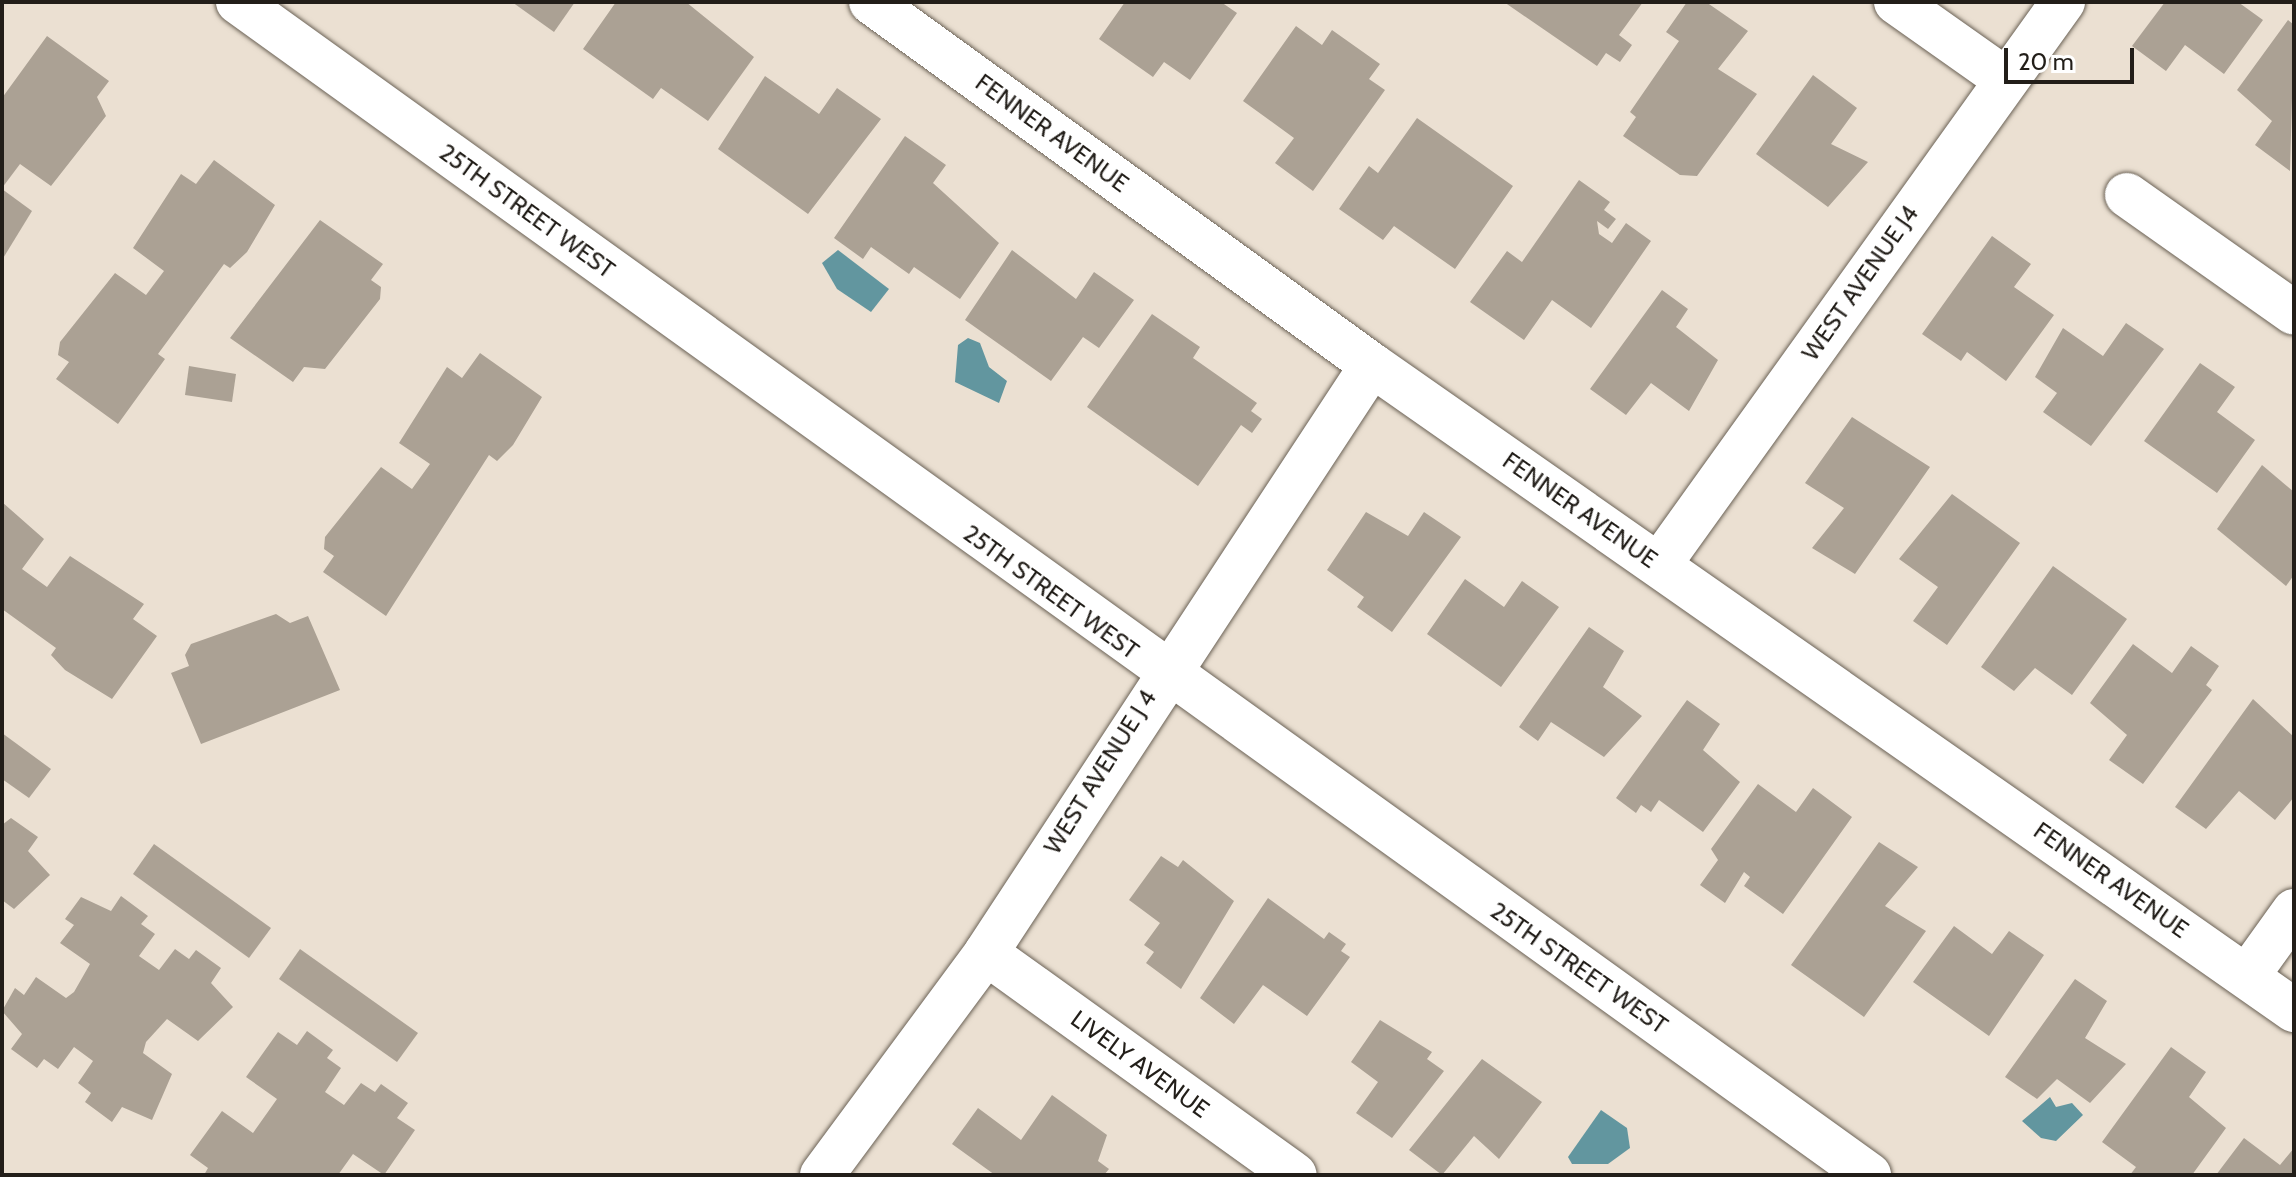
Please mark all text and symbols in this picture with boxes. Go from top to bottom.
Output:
scale bar [2008,32,2138,82]
text: 20 m [2018,47,2074,76]
street label: FENNER AVENUE [970,68,1134,198]
street label: 25TH STREET WEST [434,138,620,284]
street label: WEST AVENUE J4 [1796,200,1924,366]
street label: FENNER AVENUE [1497,446,1663,574]
street label: 25TH STREET WEST [958,519,1144,665]
street label: WEST AVENUE J 4 [1038,685,1162,859]
street label: FENNER AVENUE [2028,816,2194,944]
street label: 25TH STREET WEST [1485,896,1673,1040]
street label: LIVELY AVENUE [1065,1004,1215,1124]

